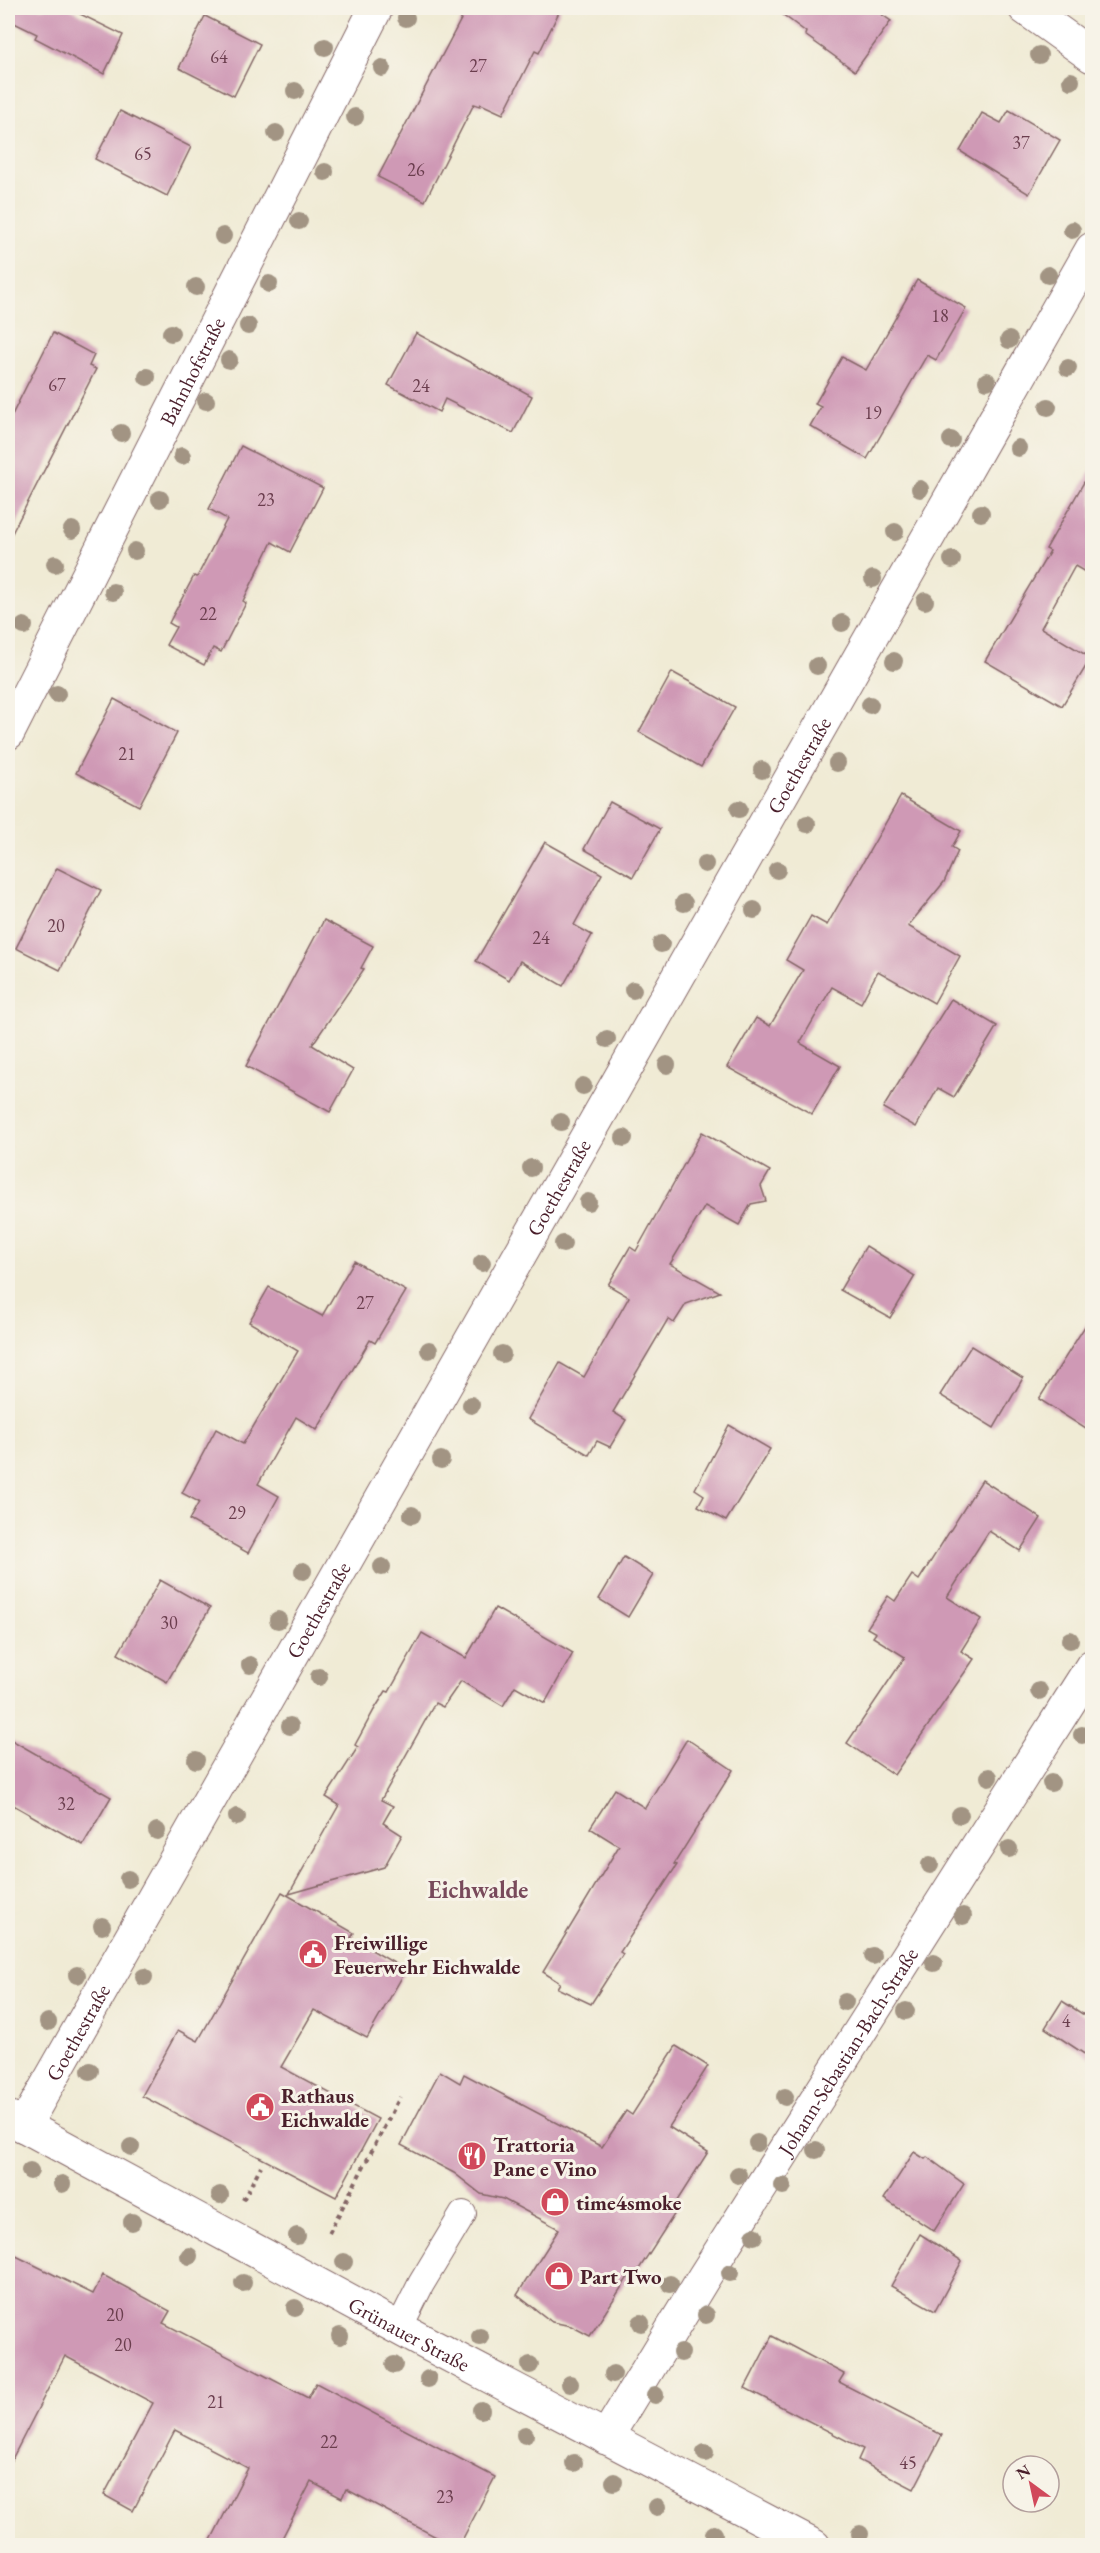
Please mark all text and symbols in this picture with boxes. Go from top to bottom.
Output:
house number: 64 [210,45,228,68]
house number: 27 [469,54,487,77]
house number: 37 [1012,131,1030,154]
house number: 65 [134,142,152,165]
house number: 26 [407,158,425,181]
house number: 18 [931,304,949,327]
street label: Bahnhofstraße [153,312,231,430]
house number: 67 [48,373,66,396]
house number: 24 [412,374,430,397]
house number: 19 [864,401,882,424]
house number: 23 [257,488,275,511]
house number: 22 [199,602,217,625]
street label: Goethestraße [760,712,837,818]
house number: 21 [118,742,136,765]
house number: 20 [47,914,65,937]
house number: 24 [532,926,550,949]
street label: Goethestraße [520,1134,596,1241]
house number: 27 [356,1291,374,1314]
house number: 29 [228,1501,246,1524]
street label: Goethestraße [280,1556,356,1663]
house number: 30 [160,1611,178,1634]
house number: 32 [57,1792,75,1815]
district label: Eichwalde [428,1874,528,1905]
place label: Freiwillige Feuerwehr Eichwalde [334,1929,521,1980]
public building icon: Freiwillige Feuerwehr Eichwalde [297,1938,329,1970]
street label: Johann-Sebastian-Bach-Straße [770,1942,924,2162]
street label: Goethestraße [39,1979,116,2085]
house number: 4 [1062,2009,1071,2032]
place label: Rathaus Eichwalde [281,2082,369,2133]
public building icon: Rathaus Eichwalde [244,2091,276,2123]
place label: Trattoria Pane e Vino [493,2131,597,2182]
restaurant icon: Trattoria Pane e Vino [456,2140,488,2172]
shop icon: time4smoke [539,2186,571,2218]
place label: time4smoke [576,2189,682,2216]
shop icon: Part Two [543,2260,575,2292]
place label: Part Two [580,2263,662,2290]
street label: Grünauer Straße [344,2290,475,2377]
house number: 20 [106,2303,124,2326]
house number: 20 [114,2333,132,2356]
house number: 21 [207,2390,225,2413]
house number: 22 [320,2430,338,2453]
house number: 45 [899,2451,917,2474]
north arrow [1001,2454,1061,2514]
text: N [1012,2459,1034,2484]
house number: 23 [436,2485,454,2508]

